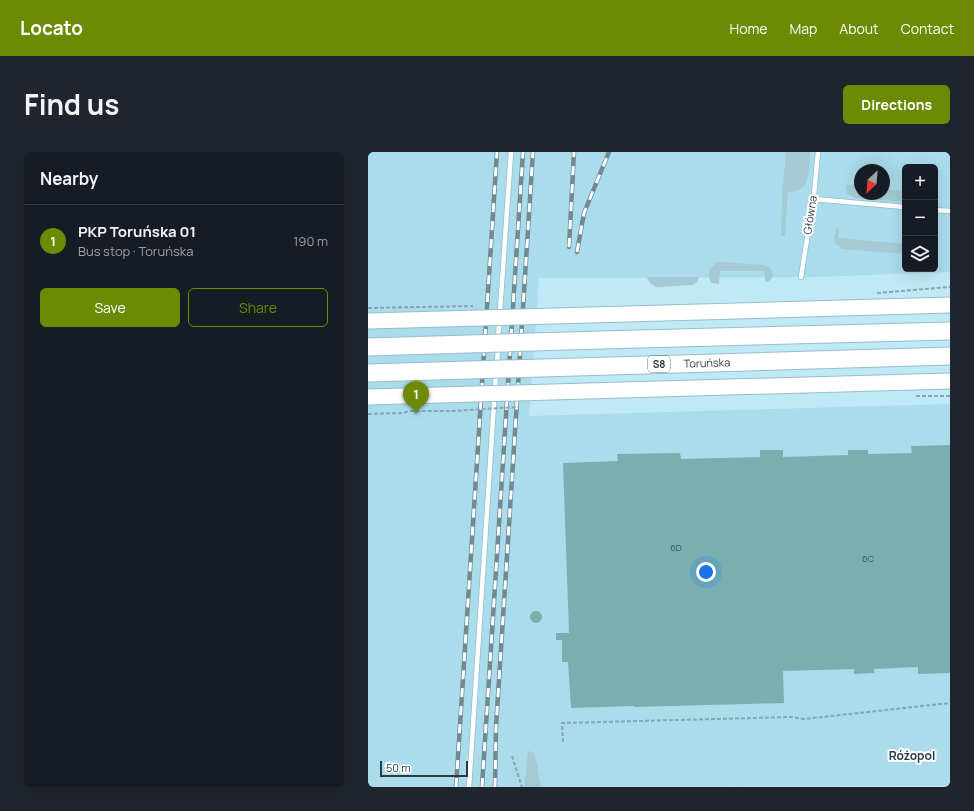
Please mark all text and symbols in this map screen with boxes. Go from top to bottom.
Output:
text: Locato [20,15,83,41]
text: Home [730,19,767,38]
text: Map [789,19,817,38]
text: About [839,19,879,38]
text: Contact [901,19,954,38]
text: Find us [24,85,119,123]
button: Directions [843,85,950,124]
north arrow [854,164,890,200]
map controls [902,164,938,272]
button: + [902,164,938,200]
text: Nearby [40,167,98,190]
street label: Główna [799,194,820,235]
button: − [902,200,938,236]
text: PKP Toruńska 01 [78,221,196,242]
text: 1 [50,232,56,250]
text: 190 m [293,232,328,250]
button: layers [902,236,938,272]
text: Bus stop · Toruńska [78,242,193,260]
button: Save [40,288,180,327]
button: Share [188,288,328,327]
street label: Toruńska [683,354,731,371]
road number: S8 [648,356,670,372]
pin: 1 [403,381,429,414]
house number: 6D [670,541,682,554]
house number: 6C [862,552,875,565]
your location [696,562,716,582]
district label: Różopol [889,747,935,764]
scale bar [380,759,468,778]
text: 50 m [386,760,411,775]

